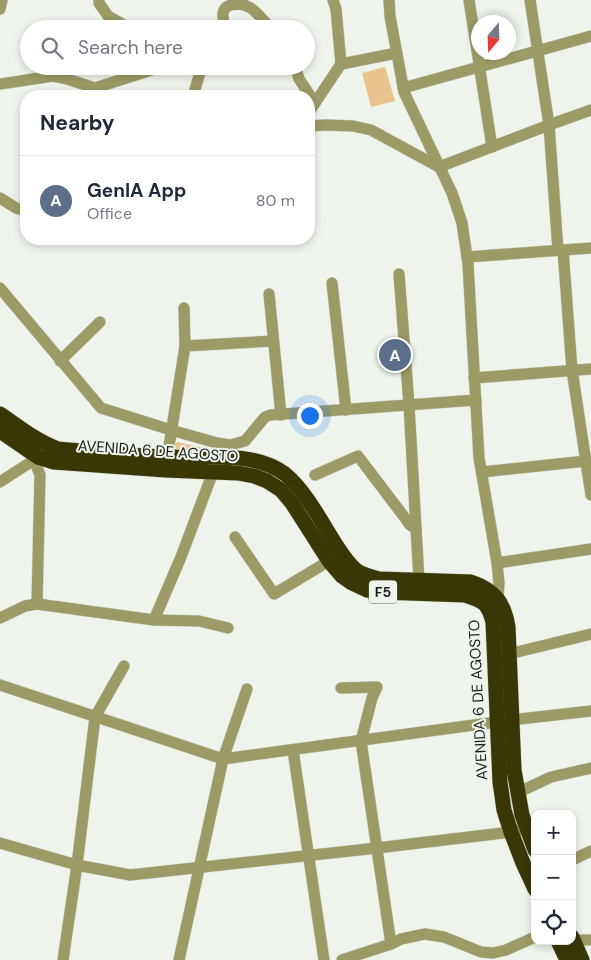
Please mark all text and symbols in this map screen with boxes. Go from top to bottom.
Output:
north arrow [471,15,516,60]
search box [20,20,315,75]
icon: search [38,34,66,62]
text: Search here [78,35,183,60]
text: Nearby [40,109,114,137]
text: GenIA App [87,178,186,203]
text: A [50,190,62,211]
text: 80 m [256,190,295,211]
text: Office [87,203,132,224]
pin: A [379,336,411,374]
your location [297,403,323,429]
street label: AVENIDA 6 DE AGOSTO [77,435,239,467]
road number: F5 [369,580,397,604]
street label: AVENIDA 6 DE AGOSTO [464,619,492,781]
map controls [531,810,576,945]
button: + [531,810,576,855]
button: − [531,855,576,900]
button: locate [531,900,576,945]

